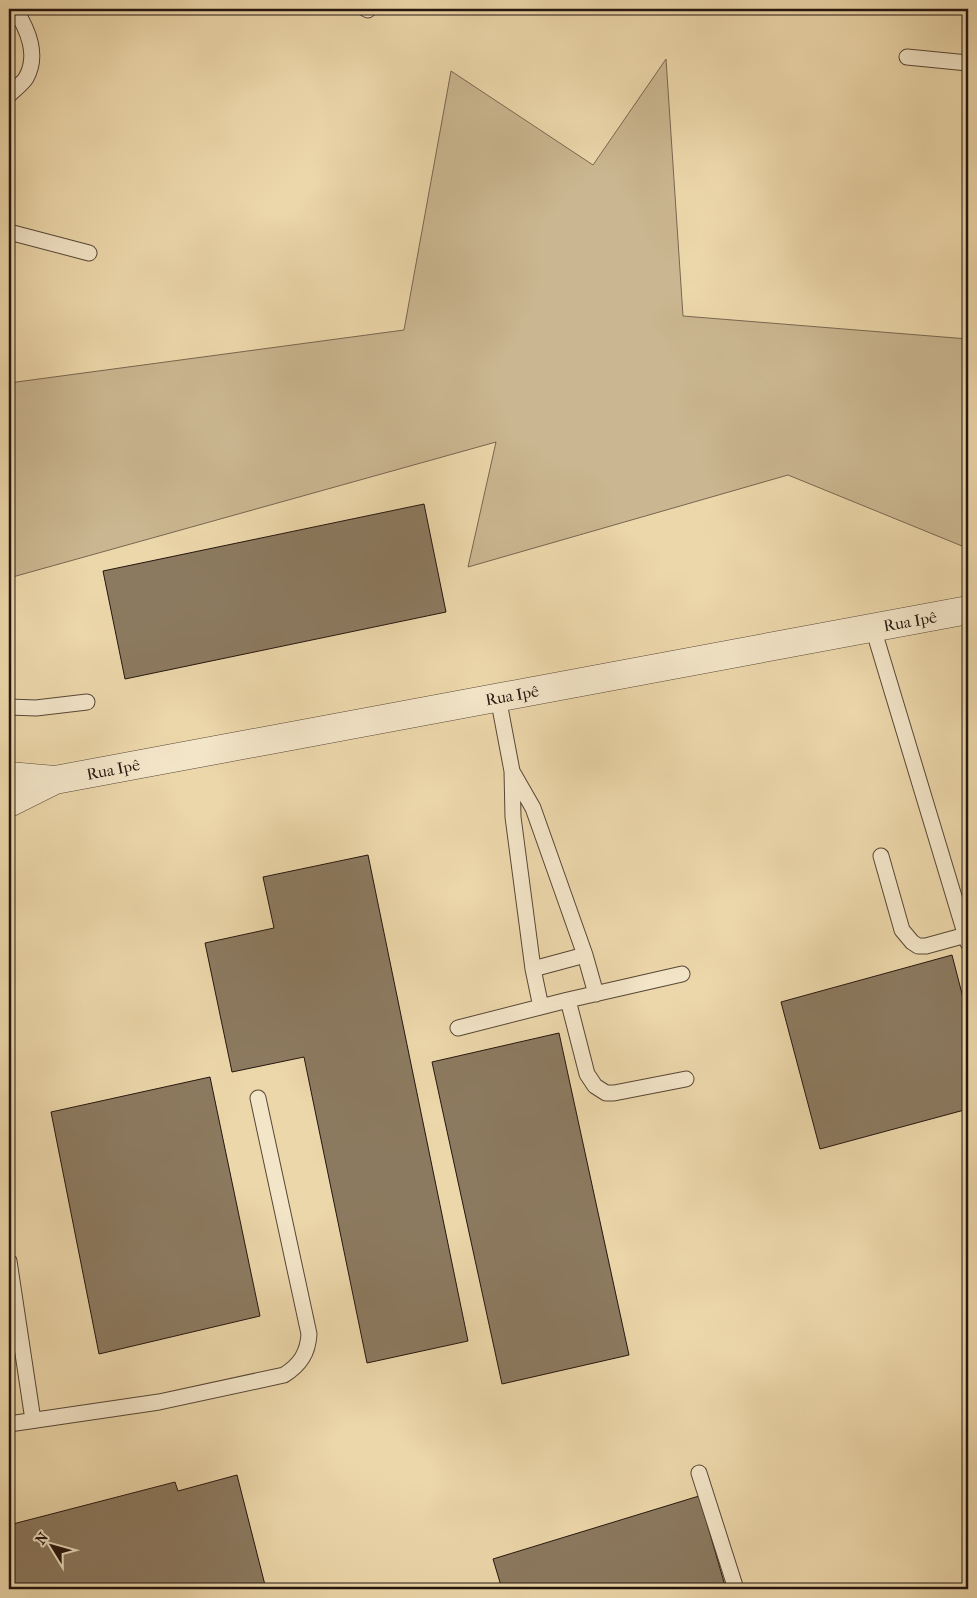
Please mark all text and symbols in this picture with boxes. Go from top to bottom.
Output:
street label: Rua Ipê [882,607,938,636]
street label: Rua Ipê [484,681,540,710]
street label: Rua Ipê [85,755,141,784]
north arrow [28,1520,78,1570]
text: N [32,1529,52,1548]

